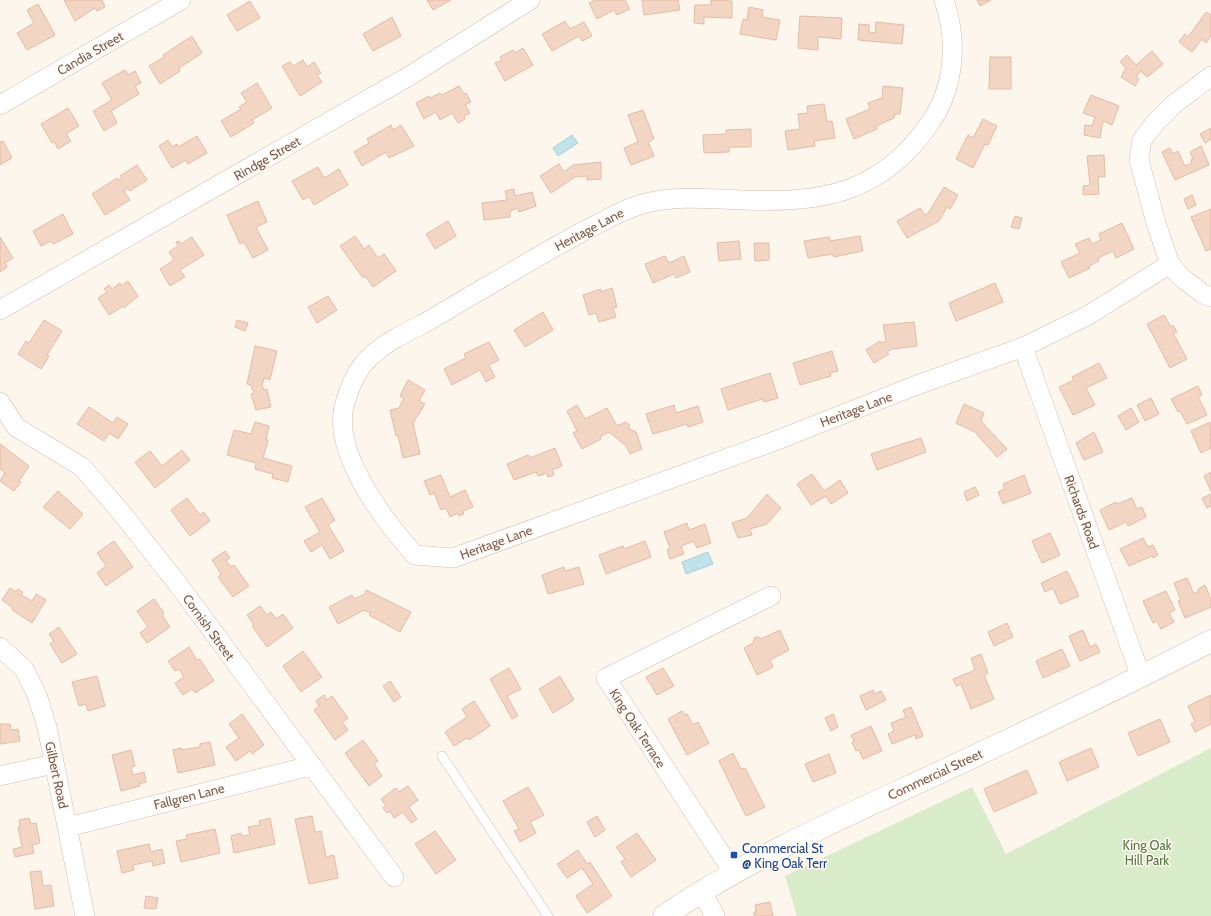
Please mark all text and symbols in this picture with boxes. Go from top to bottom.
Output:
street label: Candia Street [54,27,127,78]
street label: Rindge Street [231,132,304,184]
street label: Heritage Lane [552,204,627,254]
street label: Heritage Lane [818,388,895,430]
street label: Richards Road [1061,473,1103,551]
street label: Heritage Lane [458,521,535,562]
street label: Cornish Street [180,591,239,664]
street label: King Oak Terrace [606,685,670,771]
street label: Gilbert Road [42,740,72,810]
street label: Commercial Street [885,745,985,803]
street label: Fallgren Lane [152,779,226,813]
park label: King Oak Hill Park [1122,837,1172,868]
place label: Commercial St @ King Oak Terr [742,840,828,871]
marker: Commercial St @ King Oak Terr [729,850,739,860]

